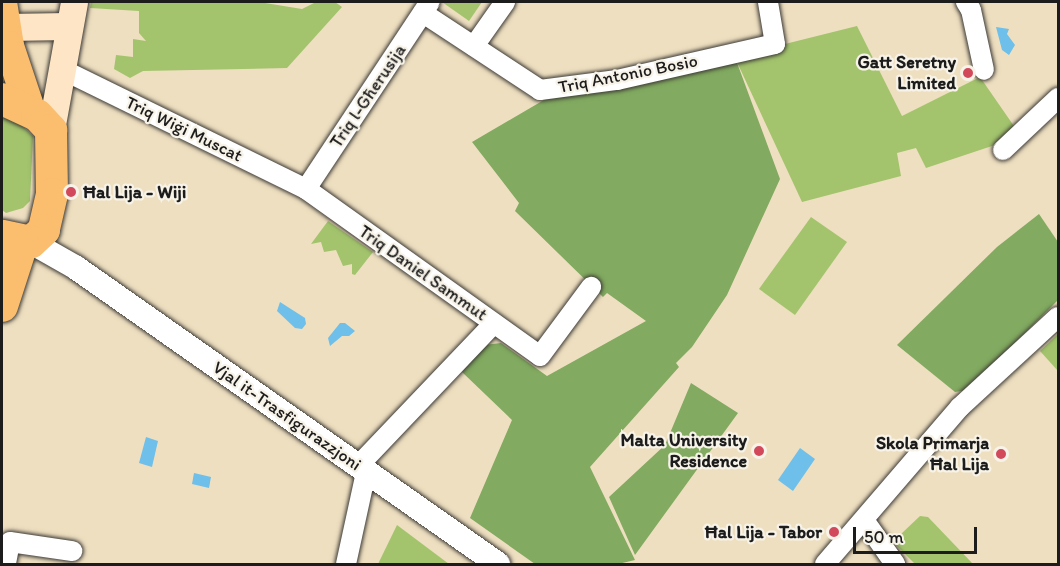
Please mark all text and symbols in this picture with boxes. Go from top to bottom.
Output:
street label: Triq l-Għerusija [325,40,411,152]
street label: Triq Antonio Bosio [556,50,700,98]
place label: Gatt Seretny Limited [858,52,956,94]
marker: Gatt Seretny Limited [961,66,975,80]
street label: Triq Wiġi Muscat [122,91,246,167]
place label: Ħal Lija - Wiji [83,181,186,203]
marker: Ħal Lija - Wiji [64,185,78,199]
street label: Triq Daniel Sammut [354,220,492,326]
street label: Vjal it-Trasfigurazzjoni [208,356,366,476]
place label: Malta University Residence [620,430,747,472]
place label: Skola Primarja Ħal Lija [876,433,989,476]
marker: Malta University Residence [752,444,766,458]
marker: Skola Primarja Ħal Lija [994,447,1008,461]
scale bar [856,515,980,553]
place label: Ħal Lija - Tabor [705,521,822,543]
marker: Ħal Lija - Tabor [827,525,841,539]
text: 50 m [864,526,904,548]

